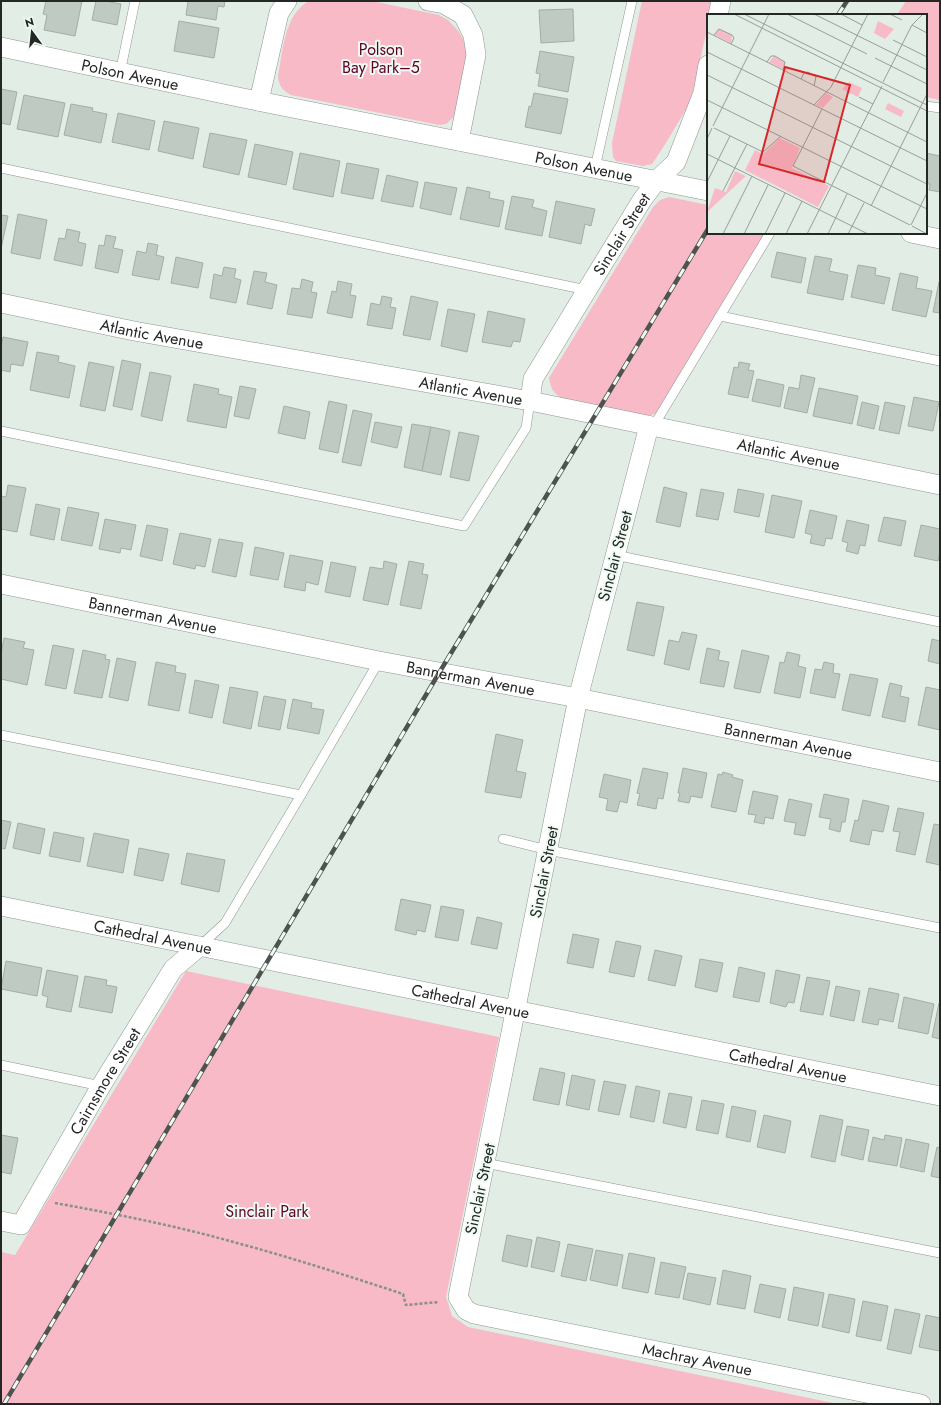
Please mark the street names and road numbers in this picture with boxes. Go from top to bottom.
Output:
street label: Polson Avenue [79,53,181,96]
street label: Polson Avenue [533,145,635,187]
street label: Sinclair Street [587,188,655,280]
street label: Atlantic Avenue [98,313,205,355]
street label: Atlantic Avenue [417,370,524,411]
street label: Atlantic Avenue [735,432,842,476]
street label: Sinclair Street [592,508,638,604]
street label: Bannerman Avenue [87,591,219,639]
street label: Bannerman Avenue [404,655,537,701]
street label: Bannerman Avenue [722,717,855,765]
street label: Sinclair Street [524,824,564,920]
street label: Cathedral Avenue [92,914,214,960]
street label: Cathedral Avenue [409,978,532,1024]
street label: Cairnsmore Street [64,1023,146,1139]
street label: Cathedral Avenue [727,1042,849,1088]
street label: Sinclair Street [459,1141,501,1237]
street label: Machray Avenue [640,1337,754,1381]

